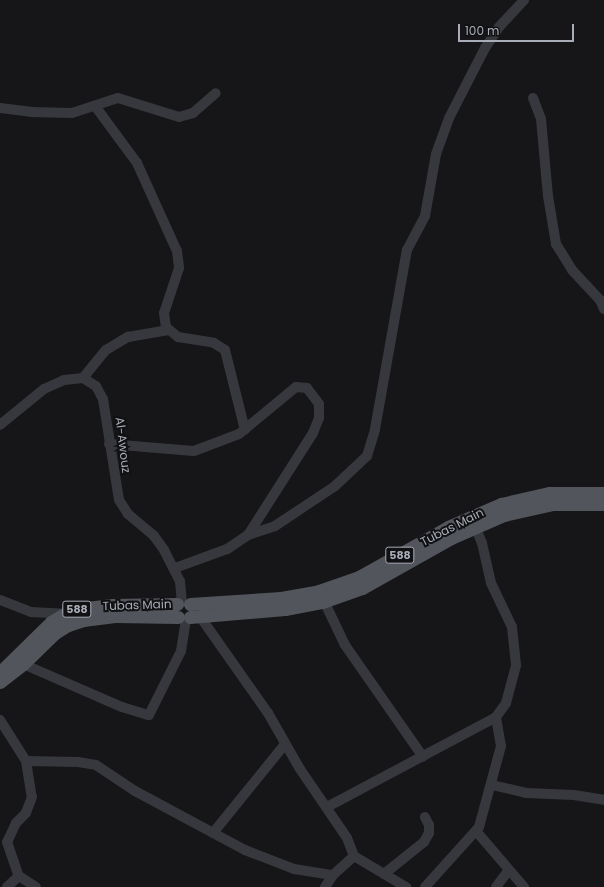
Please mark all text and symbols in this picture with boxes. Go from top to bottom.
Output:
scale bar [460,16,576,42]
text: 100 m [465,22,499,39]
street label: Al-Awouz [112,416,134,474]
street label: Tubas Main [418,505,486,549]
road number: 588 [385,546,415,564]
street label: Tubas Main [102,597,172,613]
road number: 588 [62,600,92,618]

